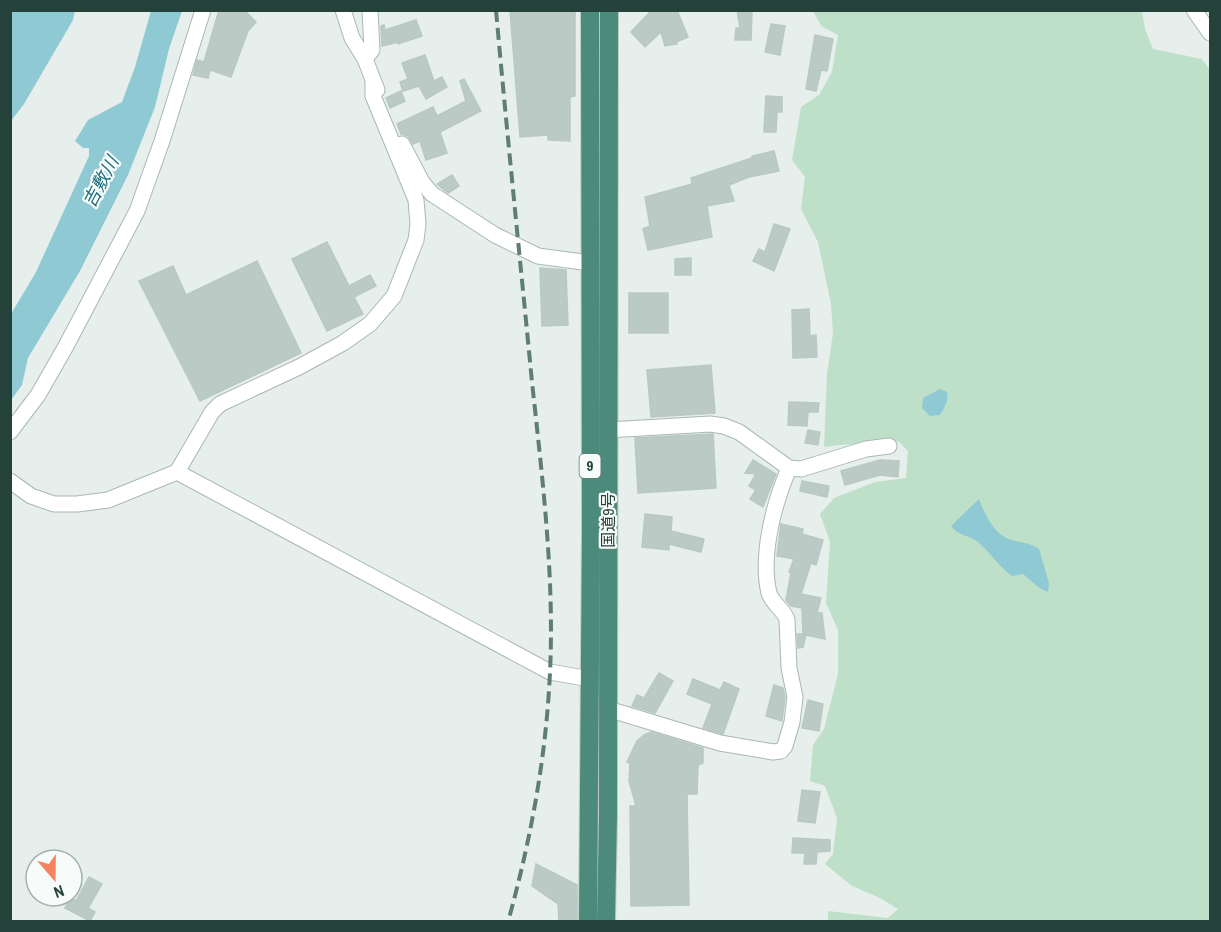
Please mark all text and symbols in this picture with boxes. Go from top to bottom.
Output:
water label: 吉敷川 [77,150,125,211]
road number: 9 [580,454,600,478]
street label: 国道9号 [597,492,619,548]
north arrow [24,848,84,908]
text: N [51,880,67,904]

